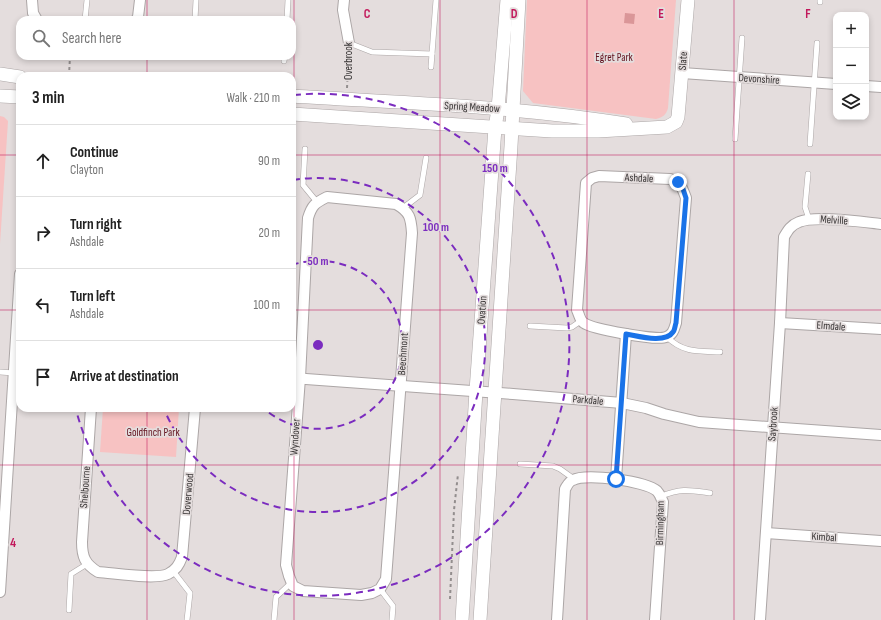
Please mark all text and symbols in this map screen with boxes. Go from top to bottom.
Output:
text: C [364,6,371,22]
text: D [511,6,518,22]
text: E [658,6,664,22]
text: F [805,6,811,22]
map controls [833,12,869,120]
button: + [833,12,869,48]
search box [16,16,296,60]
icon: search [30,27,52,49]
text: Search here [62,29,122,48]
street label: Overbrook [342,41,355,80]
button: − [833,48,869,84]
park label: Egret Park [595,51,634,64]
street label: Slate [676,51,690,71]
street label: Devonshire [738,71,780,87]
button: layers [833,84,869,120]
text: 3 min [32,88,65,108]
text: Walk · 210 m [227,90,280,106]
street label: Spring Meadow [444,99,500,115]
text: Continue [70,143,119,162]
icon: ahead [32,150,54,172]
text: 90 m [258,153,280,169]
text: 150 m [482,161,508,176]
text: Clayton [70,162,104,178]
street label: Ashdale [623,171,654,185]
route end [669,173,687,191]
street label: Melville [820,213,848,227]
text: Turn right [70,215,122,234]
text: 100 m [423,220,449,235]
icon: right [32,222,54,244]
text: 20 m [258,225,280,241]
text: Ashdale [70,234,104,250]
text: 50 m [308,254,328,269]
text: Turn left [70,287,115,306]
icon: left [32,294,54,316]
street label: Ovation [475,295,489,325]
text: 100 m [253,297,280,313]
text: Ashdale [70,306,104,322]
street label: Elmdale [816,319,846,333]
street label: Beechmont [395,332,411,376]
centre of rings [311,338,325,352]
icon: arrive [32,366,54,388]
text: Arrive at destination [70,367,179,386]
street label: Parkdale [572,392,604,408]
street label: Saybrook [765,406,781,441]
street label: Wyndover [287,418,303,456]
park label: Goldfinch Park [126,426,180,439]
street label: Shelbourne [77,466,93,508]
route start [607,470,625,488]
street label: Doverwood [180,472,196,515]
street label: Birmingham [653,501,667,545]
street label: Kimbal [811,530,837,544]
text: 4 [10,535,16,551]

